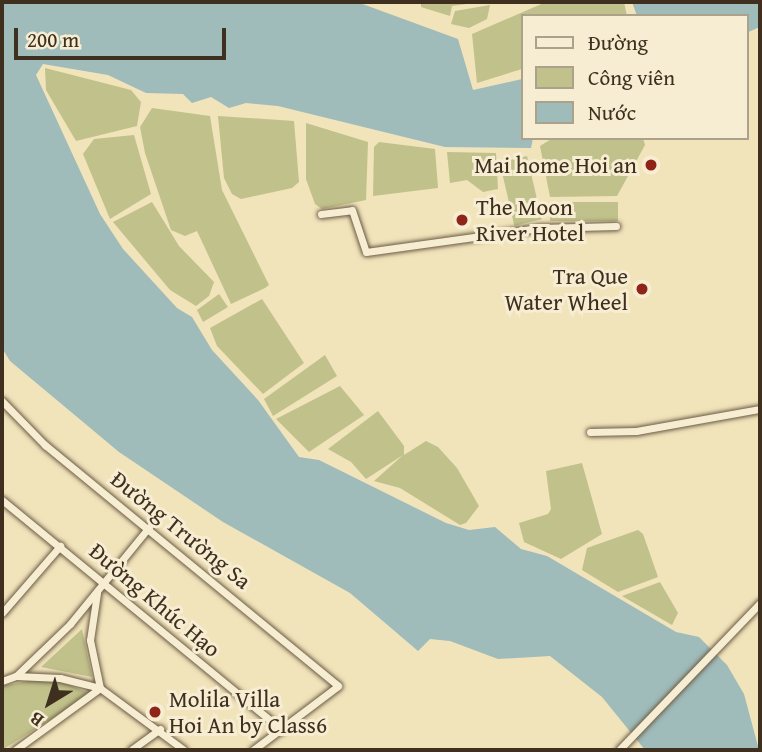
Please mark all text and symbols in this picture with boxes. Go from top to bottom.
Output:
scale bar [18,14,229,58]
legend [520,14,748,140]
text: 200 m [27,24,79,55]
text: Đường [588,27,648,58]
text: Công viên [588,62,675,93]
text: Nước [588,97,636,128]
place label: Mai home Hoi an [474,151,637,179]
marker: Mai home Hoi an [643,157,659,173]
place label: The Moon River Hotel [476,193,584,247]
marker: The Moon River Hotel [454,212,470,228]
place label: Tra Que Water Wheel [505,262,628,316]
marker: Tra Que Water Wheel [634,281,650,297]
street label: Đường Trường Sa [105,465,257,595]
street label: Đường Khúc Hạo [84,537,226,663]
north arrow [14,668,84,738]
place label: Molila Villa Hoi An by Class6 [169,685,327,739]
marker: Molila Villa Hoi An by Class6 [147,704,163,720]
text: B [23,705,49,734]

